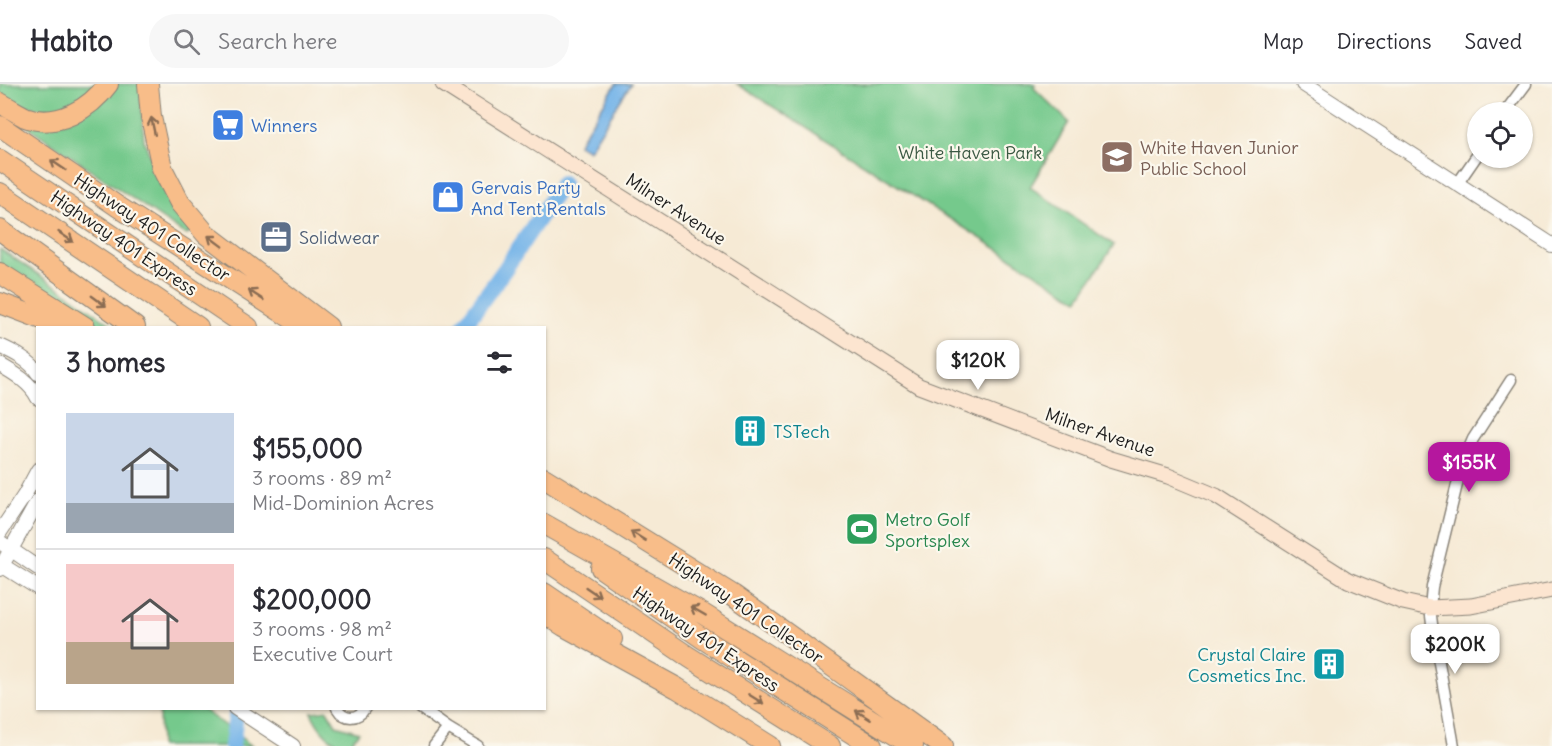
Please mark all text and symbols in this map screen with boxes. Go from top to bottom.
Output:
search box [149,14,569,68]
text: Habito [30,23,113,59]
icon: search [170,25,203,58]
text: Search here [218,27,337,55]
text: Map [1263,28,1304,55]
text: Directions [1337,28,1431,55]
text: Saved [1464,28,1522,55]
map controls [1467,102,1533,168]
button: locate [1467,102,1533,168]
supermarket icon: Winners [210,107,246,143]
place label: Winners [251,114,317,137]
one-way arrow [147,117,158,137]
place label: White Haven Junior Public School [1140,136,1299,180]
school or university icon: White Haven Junior Public School [1099,139,1135,175]
park label: White Haven Park [898,141,1042,164]
one-way arrow [50,159,67,171]
street label: Highway 401 Collector [69,168,235,287]
street label: Milner Avenue [622,168,730,250]
place label: Gervais Party And Tent Rentals [471,176,606,220]
shop icon: Gervais Party And Tent Rentals [430,179,466,215]
street label: Highway 401 Express [46,185,202,301]
office icon: Solidwear [258,219,294,255]
place label: Solidwear [299,226,380,249]
one-way arrow [57,232,74,244]
one-way arrow [207,235,223,247]
one-way arrow [248,289,265,301]
one-way arrow [90,295,106,307]
pin: $120K [936,340,1020,391]
text: 3 homes [66,346,165,379]
icon: filters [483,346,516,379]
text: $120K [950,347,1006,372]
street label: Milner Avenue [1042,402,1158,462]
building icon: TSTech [732,413,768,449]
place label: TSTech [773,420,830,443]
text: $155,000 [252,432,363,465]
icon: home [114,437,186,509]
pin: $155K [1427,442,1511,493]
text: $155K [1442,449,1496,474]
text: 3 rooms · 89 m² [252,465,392,490]
text: Mid-Dominion Acres [252,490,434,515]
place label: Metro Golf Sportsplex [885,508,971,552]
sports icon: Metro Golf Sportsplex [844,511,880,547]
one-way arrow [630,530,647,542]
street label: Highway 401 Collector [664,548,828,669]
street label: Highway 401 Express [628,581,784,697]
text: $200,000 [252,583,372,616]
one-way arrow [584,586,601,598]
icon: home [114,588,186,660]
one-way arrow [690,604,707,616]
text: 3 rooms · 98 m² [252,616,392,641]
pin: $200K [1413,624,1497,675]
text: $200K [1425,631,1485,656]
text: Executive Court [252,641,393,666]
place label: Crystal Claire Cosmetics Inc. [1188,643,1306,687]
building icon: Crystal Claire Cosmetics Inc. [1311,646,1347,682]
one-way arrow [747,694,764,706]
one-way arrow [855,708,872,720]

